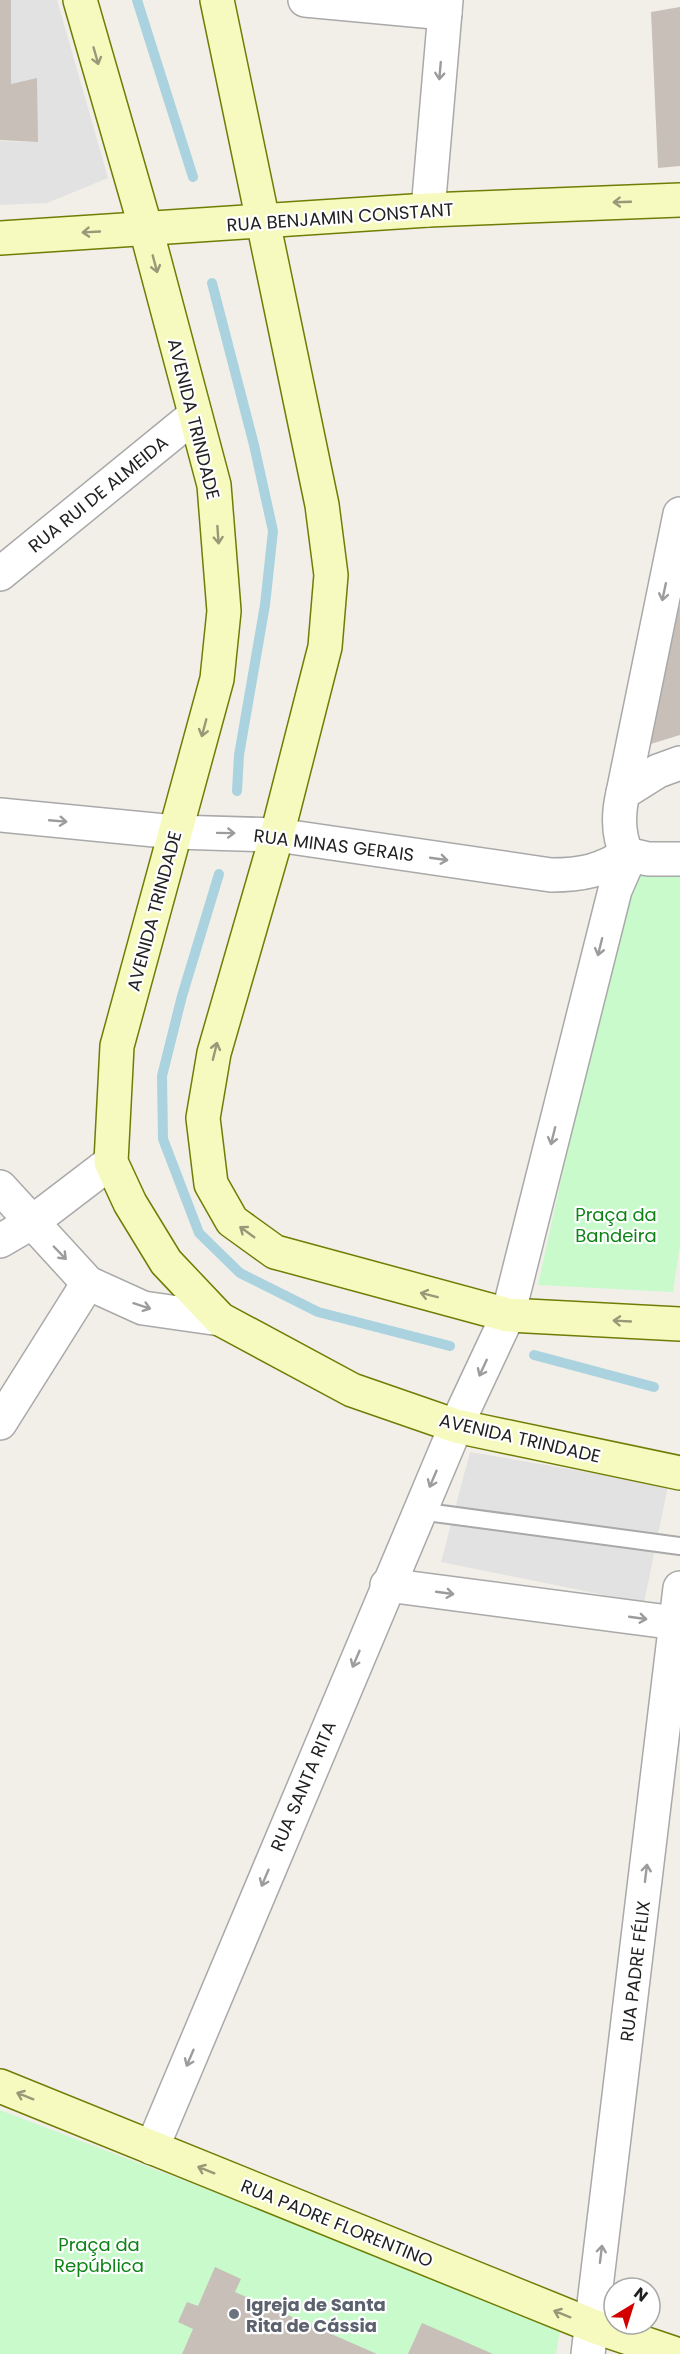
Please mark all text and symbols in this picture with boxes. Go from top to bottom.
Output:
one-way arrow [91,46,102,65]
one-way arrow [434,60,445,80]
street label: RUA BENJAMIN CONSTANT [226,197,455,237]
one-way arrow [612,197,632,208]
one-way arrow [82,227,102,238]
one-way arrow [150,254,162,273]
street label: AVENIDA TRINDADE [162,336,226,502]
street label: RUA RUI DE ALMEIDA [23,430,173,558]
one-way arrow [213,525,224,545]
one-way arrow [658,582,669,602]
one-way arrow [198,718,209,737]
one-way arrow [48,816,68,827]
street label: RUA MINAS GERAIS [252,823,416,867]
street label: AVENIDA TRINDADE [121,828,187,994]
one-way arrow [216,828,236,839]
one-way arrow [429,853,449,864]
one-way arrow [594,937,606,956]
one-way arrow [210,1042,222,1061]
one-way arrow [547,1126,559,1145]
park label: Praça da Bandeira [575,1202,657,1248]
one-way arrow [239,1226,255,1238]
one-way arrow [52,1245,66,1260]
one-way arrow [420,1288,439,1300]
one-way arrow [132,1301,151,1312]
one-way arrow [612,1315,632,1326]
one-way arrow [477,1358,489,1376]
street label: AVENIDA TRINDADE [437,1407,603,1469]
one-way arrow [426,1470,438,1488]
one-way arrow [435,1588,454,1599]
one-way arrow [628,1613,648,1624]
one-way arrow [350,1649,361,1668]
street label: RUA SANTA RITA [264,1717,342,1855]
one-way arrow [641,1864,652,1883]
one-way arrow [259,1868,270,1886]
street label: RUA PADRE FÉLIX [614,1899,656,2043]
one-way arrow [184,2048,195,2066]
one-way arrow [16,2090,35,2101]
one-way arrow [197,2164,215,2175]
street label: RUA PADRE FLORENTINO [237,2173,437,2273]
park label: Praça da República [54,2232,144,2278]
one-way arrow [596,2245,607,2265]
north arrow [602,2276,662,2336]
text: N [629,2282,653,2307]
place label: Igreja de Santa Rita de Cássia [246,2292,386,2338]
marker: Igreja de Santa Rita de Cássia [227,2307,241,2321]
one-way arrow [553,2308,571,2319]

